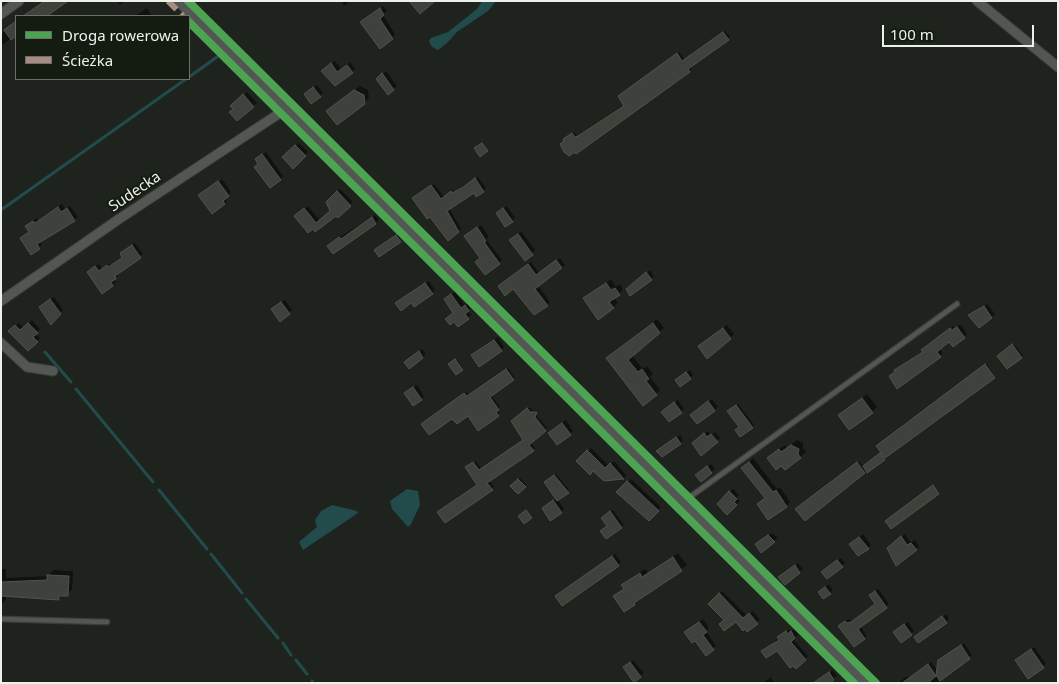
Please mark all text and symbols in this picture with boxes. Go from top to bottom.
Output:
legend [15,15,190,80]
scale bar [884,15,1036,47]
text: 100 m [890,24,934,44]
text: Droga rowerowa [62,25,179,45]
text: Ścieżka [62,50,113,70]
street label: Sudecka [106,168,164,216]

